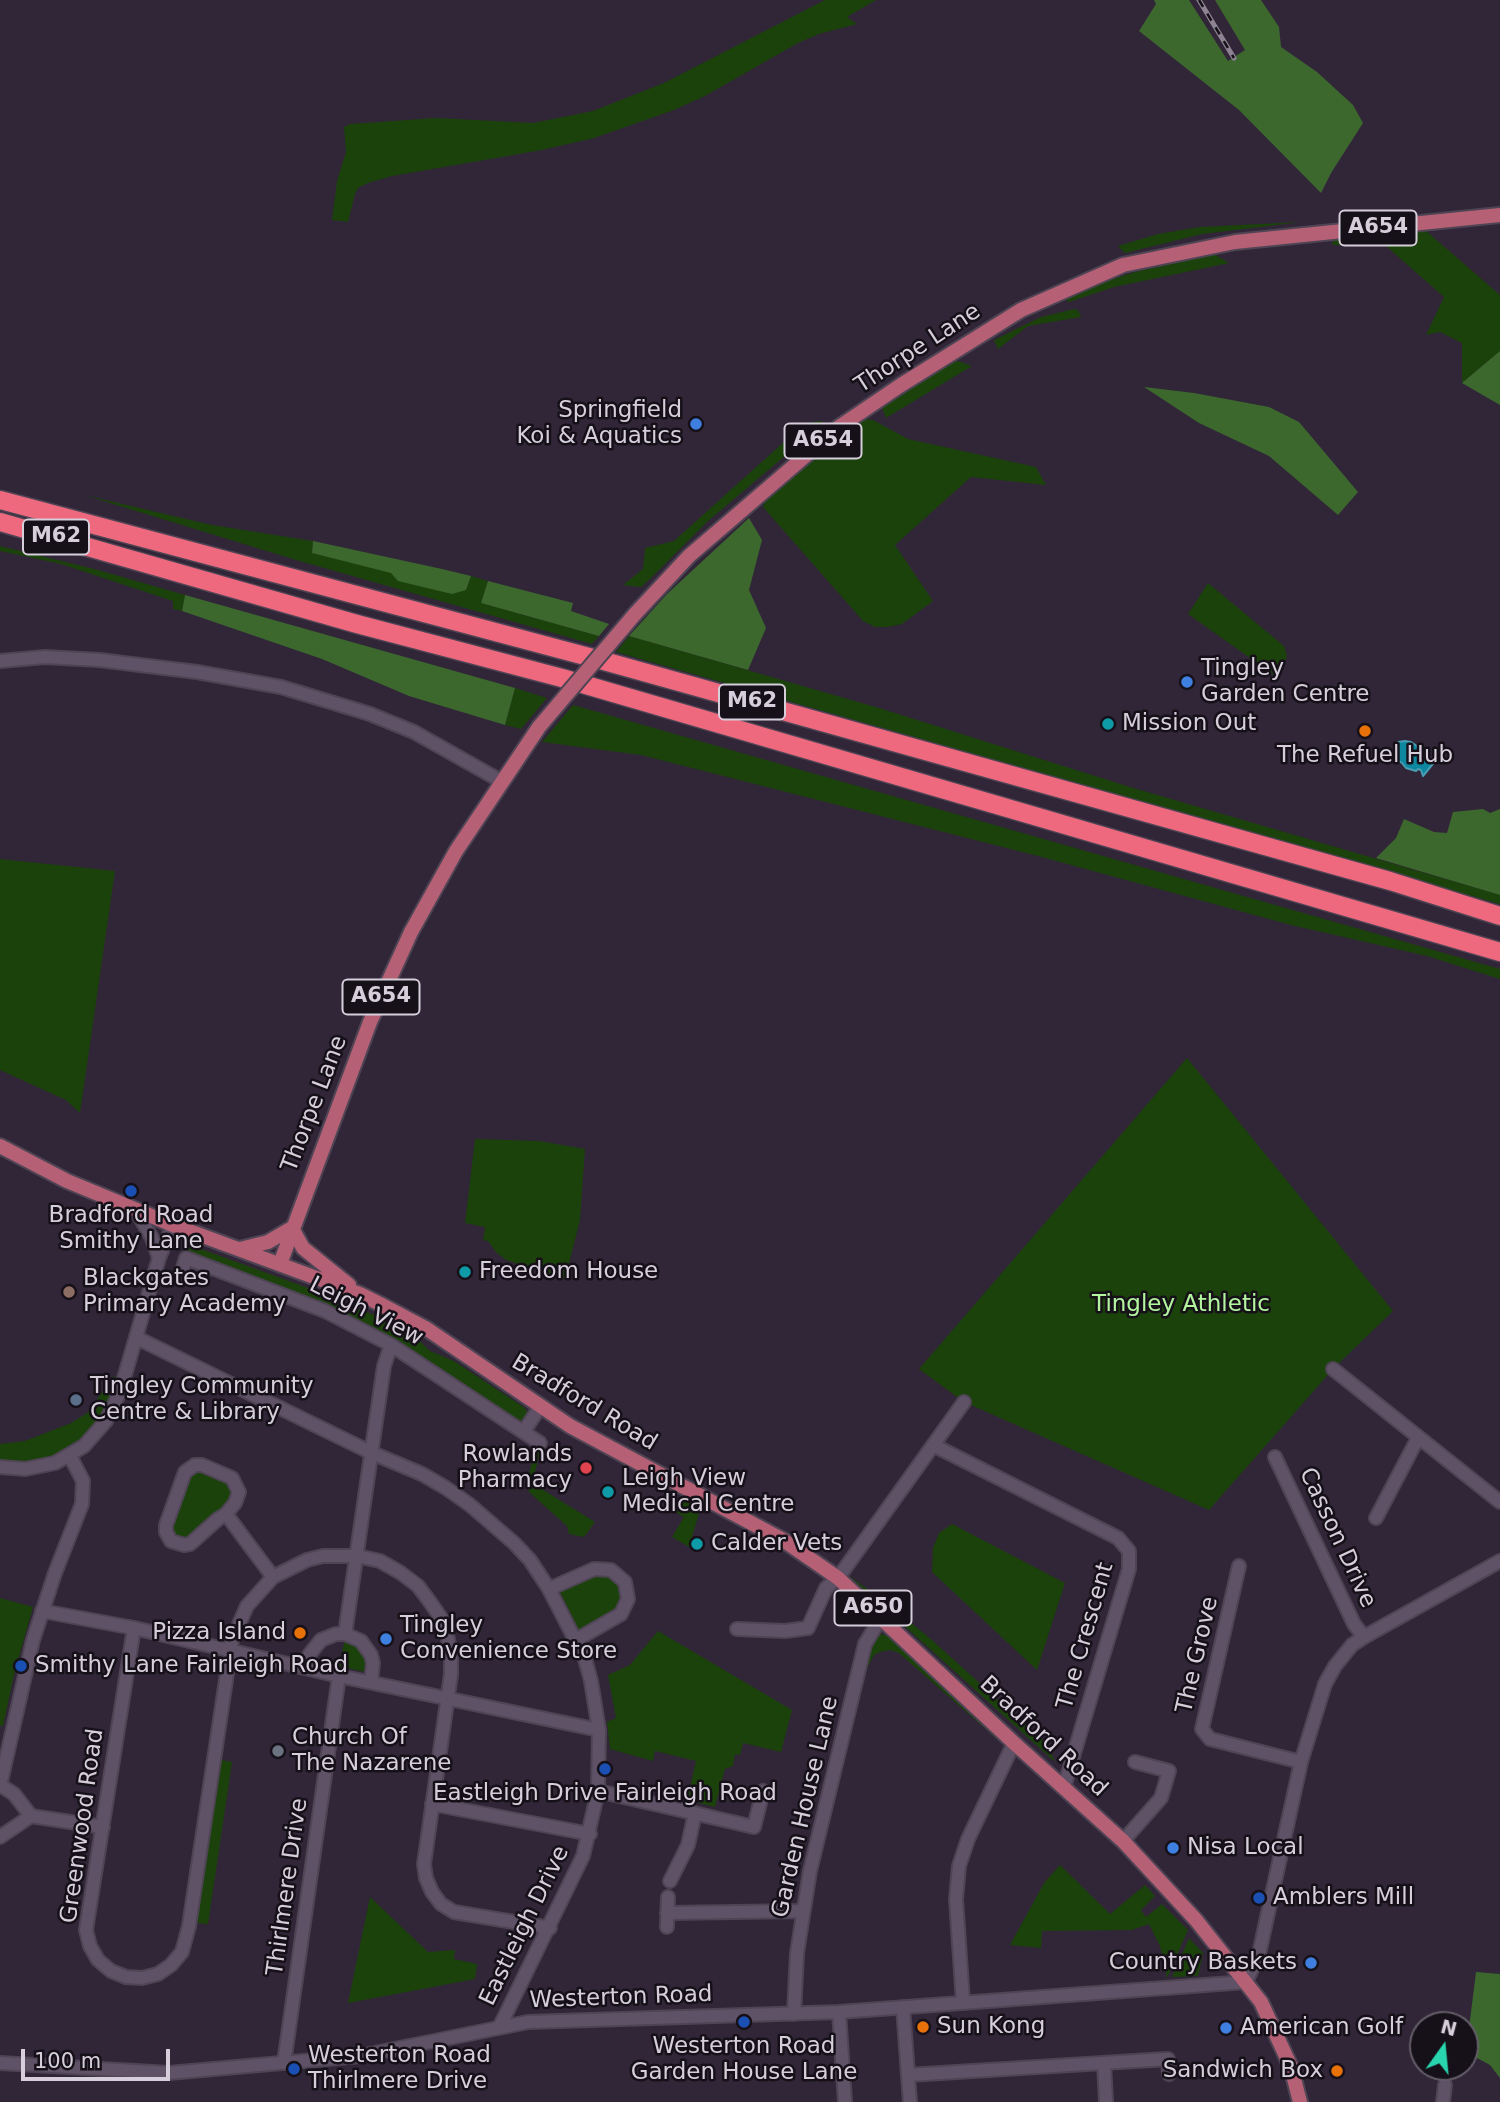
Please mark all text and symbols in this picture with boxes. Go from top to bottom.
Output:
road number: A654 [1340,210,1416,246]
street label: Thorpe Lane [850,298,986,400]
place label: Springfield Koi & Aquatics [516,397,682,451]
marker: Springfield Koi & Aquatics [688,416,704,432]
road number: A654 [784,424,862,458]
road number: M62 [23,520,89,554]
place label: Tingley Garden Centre [1201,655,1370,709]
marker: Tingley Garden Centre [1179,674,1195,690]
road number: M62 [719,684,785,720]
place label: Mission Out [1122,710,1256,738]
marker: Mission Out [1100,716,1116,732]
marker: The Refuel Hub [1357,723,1373,739]
place label: The Refuel Hub [1277,742,1453,770]
road number: A654 [342,979,420,1014]
street label: Thorpe Lane [276,1032,354,1176]
marker: Bradford Road Smithy Lane [123,1183,139,1199]
place label: Bradford Road Smithy Lane [49,1202,213,1256]
place label: Freedom House [479,1258,658,1286]
marker: Freedom House [457,1264,473,1280]
place label: Blackgates Primary Academy [83,1265,286,1319]
street label: Leigh View [304,1272,428,1352]
marker: Blackgates Primary Academy [61,1284,77,1300]
park label: Tingley Athletic [1092,1291,1270,1319]
street label: Bradford Road [506,1349,662,1457]
place label: Tingley Community Centre & Library [90,1373,313,1427]
marker: Tingley Community Centre & Library [68,1392,84,1408]
place label: Rowlands Pharmacy [458,1441,572,1495]
marker: Rowlands Pharmacy [578,1460,594,1476]
street label: Casson Drive [1293,1464,1381,1612]
place label: Leigh View Medical Centre [622,1465,794,1519]
marker: Leigh View Medical Centre [600,1484,616,1500]
place label: Calder Vets [711,1530,842,1558]
marker: Calder Vets [689,1536,705,1552]
street label: The Crescent [1052,1559,1120,1713]
road number: A650 [834,1590,912,1626]
street label: The Grove [1171,1594,1225,1716]
place label: Tingley Convenience Store [400,1612,617,1666]
place label: Pizza Island [152,1619,286,1647]
marker: Pizza Island [292,1625,308,1641]
marker: Tingley Convenience Store [378,1631,394,1647]
place label: Smithy Lane Fairleigh Road [35,1652,348,1680]
marker: Smithy Lane Fairleigh Road [13,1658,29,1674]
street label: Bradford Road [973,1671,1113,1803]
street label: Garden House Lane [767,1693,845,1921]
place label: Church Of The Nazarene [292,1724,451,1778]
street label: Greenwood Road [56,1727,110,1925]
marker: Church Of The Nazarene [270,1743,286,1759]
marker: Eastleigh Drive Fairleigh Road [597,1761,613,1777]
place label: Eastleigh Drive Fairleigh Road [433,1780,777,1808]
street label: Thirlmere Drive [262,1796,314,1978]
place label: Nisa Local [1187,1834,1304,1862]
marker: Nisa Local [1165,1840,1181,1856]
street label: Eastleigh Drive [474,1842,576,2010]
place label: Amblers Mill [1273,1884,1414,1912]
marker: Amblers Mill [1251,1890,1267,1906]
place label: Country Baskets [1109,1949,1297,1977]
marker: Country Baskets [1303,1955,1319,1971]
street label: Westerton Road [529,1981,713,2015]
north arrow [1409,2011,1479,2081]
place label: Sun Kong [937,2013,1045,2041]
marker: Westerton Road Garden House Lane [736,2014,752,2030]
place label: American Golf [1240,2014,1403,2042]
text: N [1438,2015,1459,2040]
marker: Sun Kong [915,2019,931,2035]
marker: American Golf [1218,2020,1234,2036]
place label: Westerton Road Garden House Lane [631,2033,857,2087]
scale bar [24,2036,173,2080]
place label: Westerton Road Thirlmere Drive [308,2042,491,2096]
text: 100 m [34,2049,101,2073]
place label: Sandwich Box [1163,2057,1323,2085]
marker: Westerton Road Thirlmere Drive [286,2061,302,2077]
marker: Sandwich Box [1329,2063,1345,2079]

